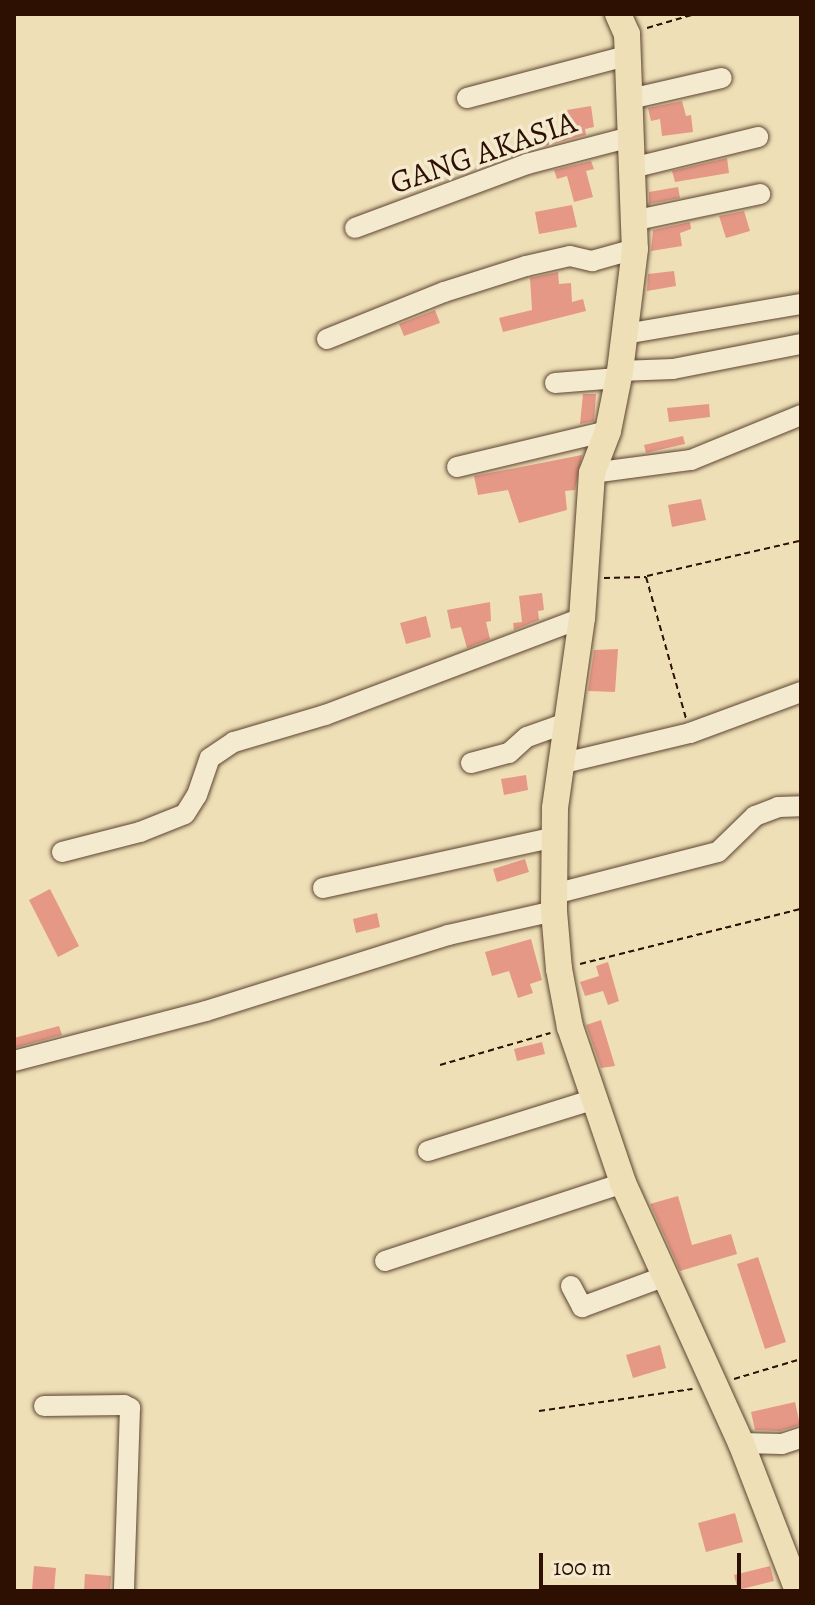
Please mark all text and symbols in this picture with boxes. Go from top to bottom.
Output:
street label: GANG AKASIA [385,102,581,202]
scale bar [543,1537,745,1587]
text: 100 m [553,1551,612,1583]

